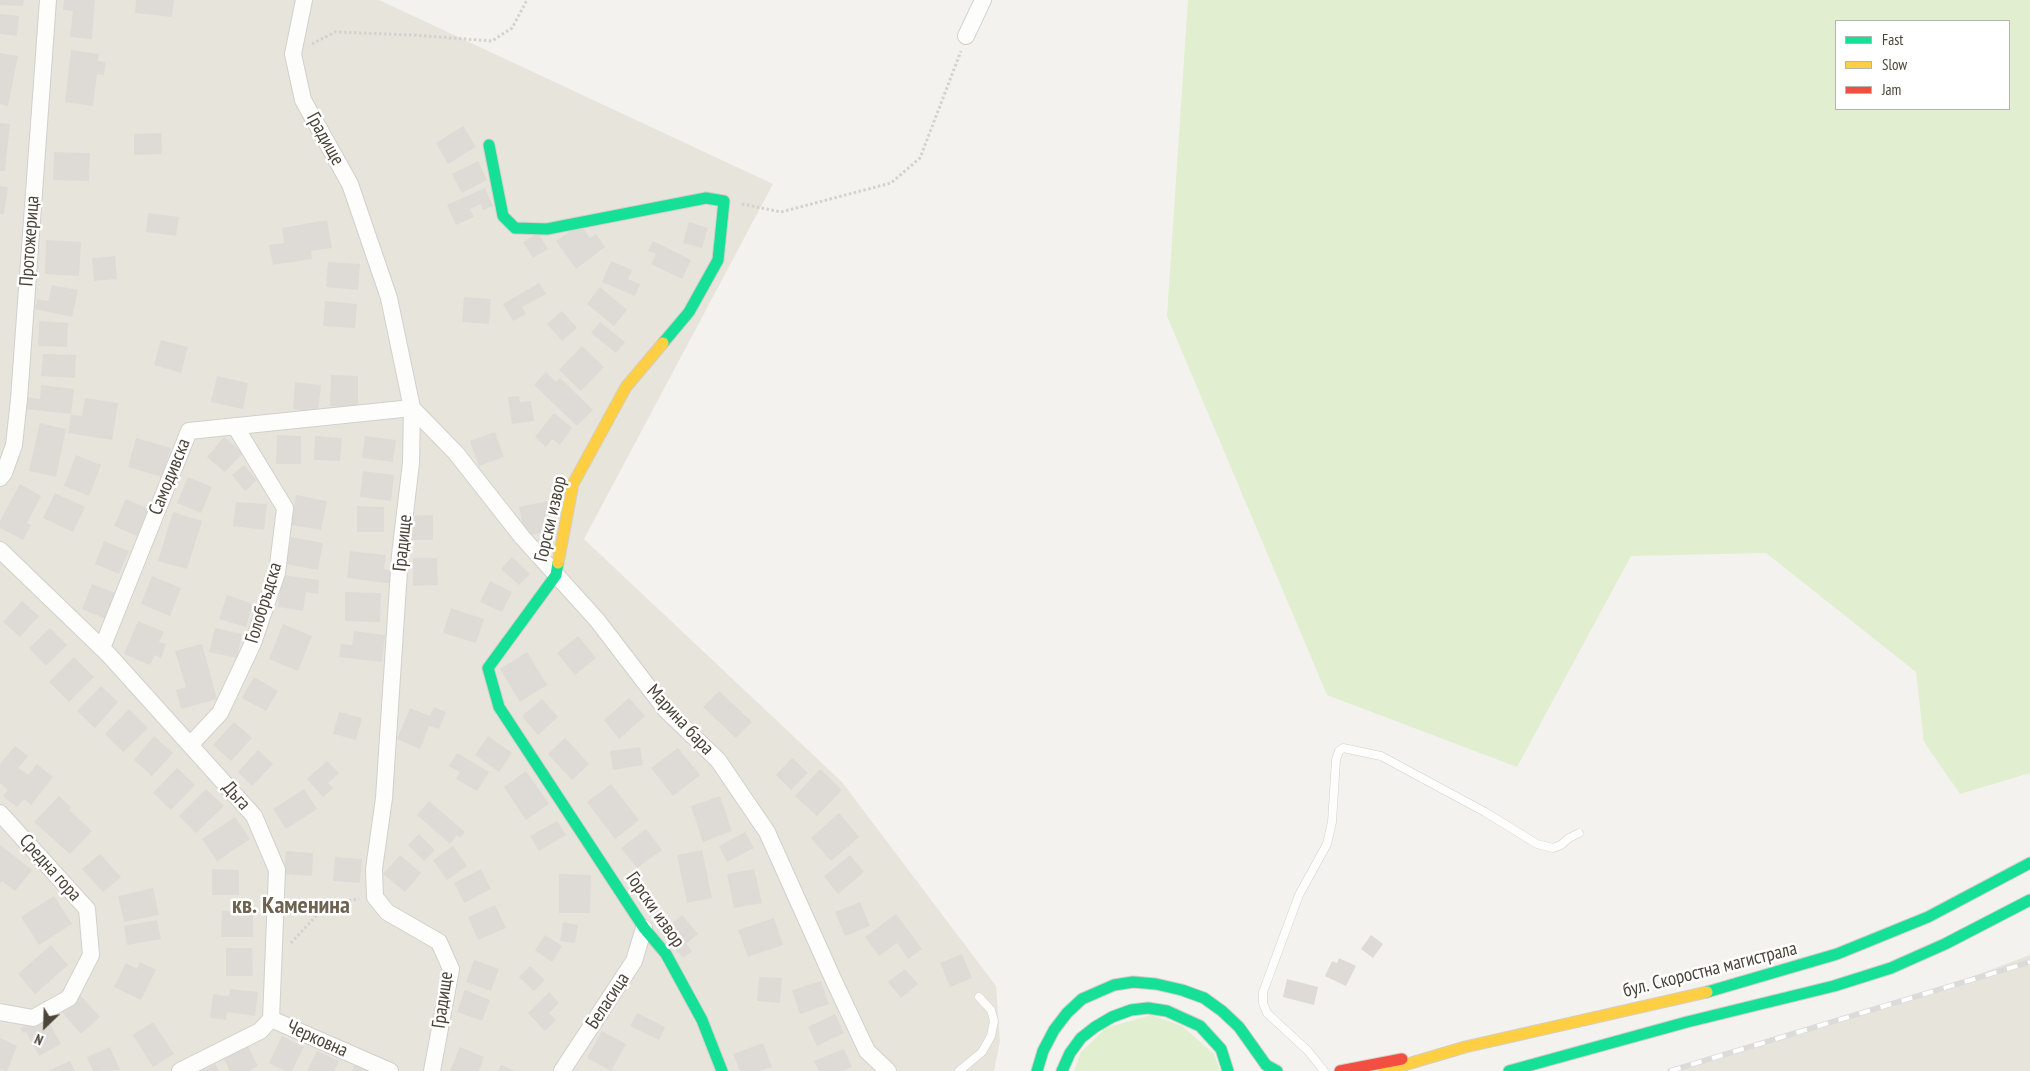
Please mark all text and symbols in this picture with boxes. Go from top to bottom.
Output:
legend [1835,20,2010,110]
text: Fast [1882,30,1903,49]
text: Slow [1882,55,1907,74]
text: Jam [1882,80,1901,99]
street label: Градище [301,109,349,169]
street label: Протожерица [15,195,45,287]
street label: Самодивска [144,435,196,519]
street label: Горски извор [530,474,572,564]
street label: Градище [389,513,417,573]
street label: Голобръдска [241,560,287,646]
street label: Марина бара [642,680,718,760]
street label: Дъга [217,777,255,815]
street label: Средна гора [14,830,86,906]
street label: Горски извор [621,868,689,952]
district label: кв. Каменина [232,892,350,920]
street label: бул. Скоростна магистрала [1621,937,1799,1003]
street label: Беласица [581,969,635,1033]
street label: Градище [428,970,458,1030]
north arrow [20,1001,70,1051]
street label: Черковна [283,1016,351,1062]
text: N [32,1030,46,1049]

